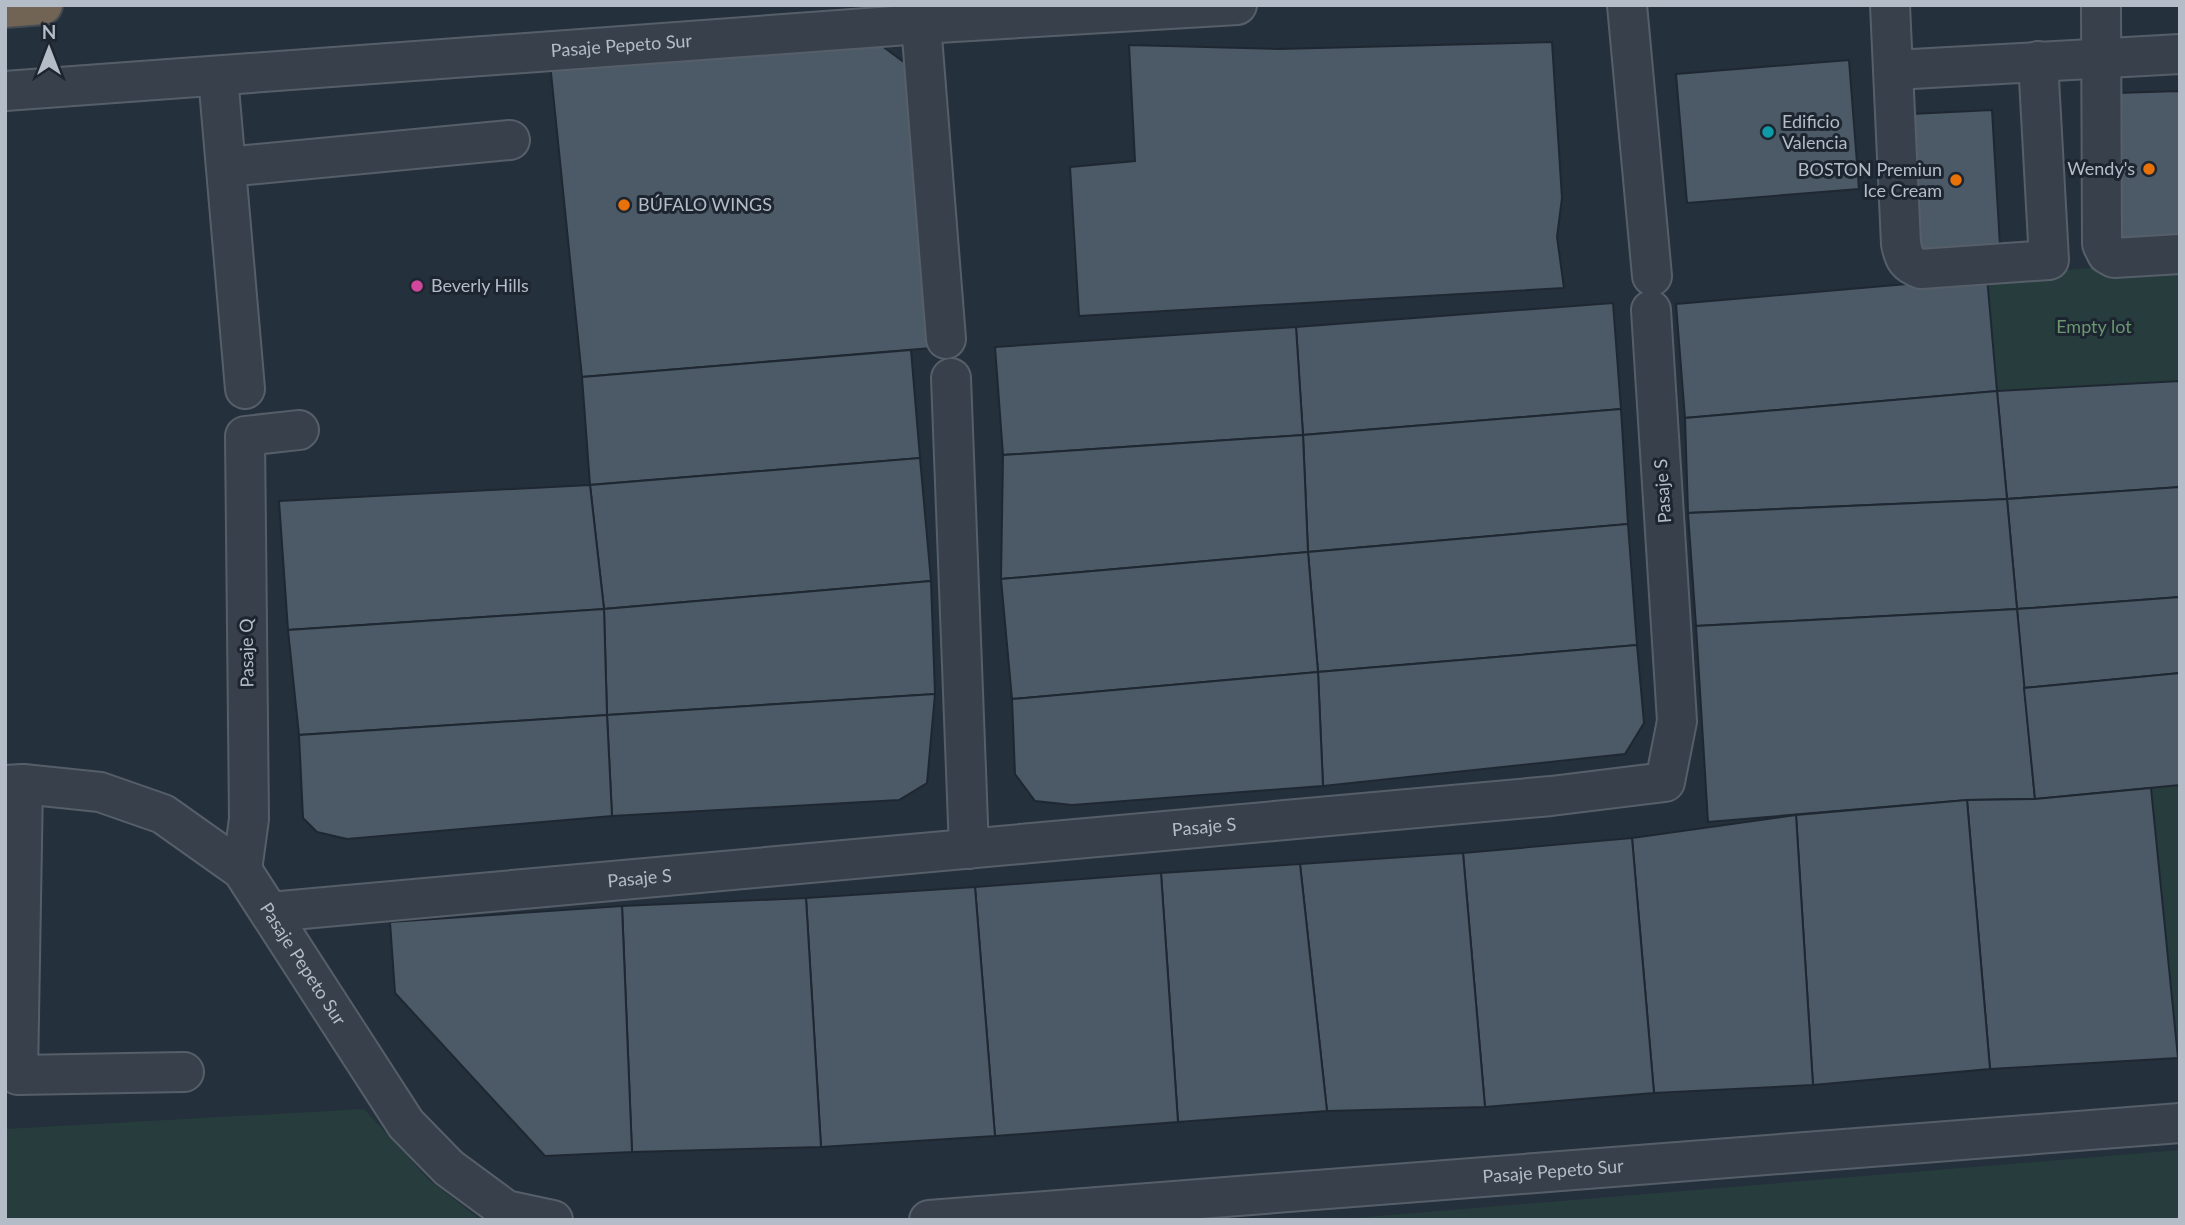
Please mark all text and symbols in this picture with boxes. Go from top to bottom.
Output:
north arrow [14,14,84,84]
text: N [42,20,56,43]
street label: Pasaje Pepeto Sur [550,29,693,61]
place label: Edificio Valencia [1782,110,1847,153]
marker: Edificio Valencia [1760,124,1776,140]
place label: Wendy's [2067,157,2135,179]
place label: BOSTON Premiun Ice Cream [1798,158,1942,201]
marker: Wendy's [2141,161,2157,177]
marker: BOSTON Premiun Ice Cream [1948,172,1964,188]
place label: BÚFALO WINGS [638,193,772,215]
marker: BÚFALO WINGS [616,197,632,213]
place label: Beverly Hills [431,274,529,296]
marker: Beverly Hills [409,278,425,294]
park label: Empty lot [2056,315,2132,337]
street label: Pasaje S [1649,458,1675,524]
street label: Pasaje Q [234,618,258,688]
street label: Pasaje S [1171,813,1237,840]
street label: Pasaje S [606,864,672,891]
street label: Pasaje Pepeto Sur [256,898,351,1029]
street label: Pasaje Pepeto Sur [1482,1154,1625,1187]

